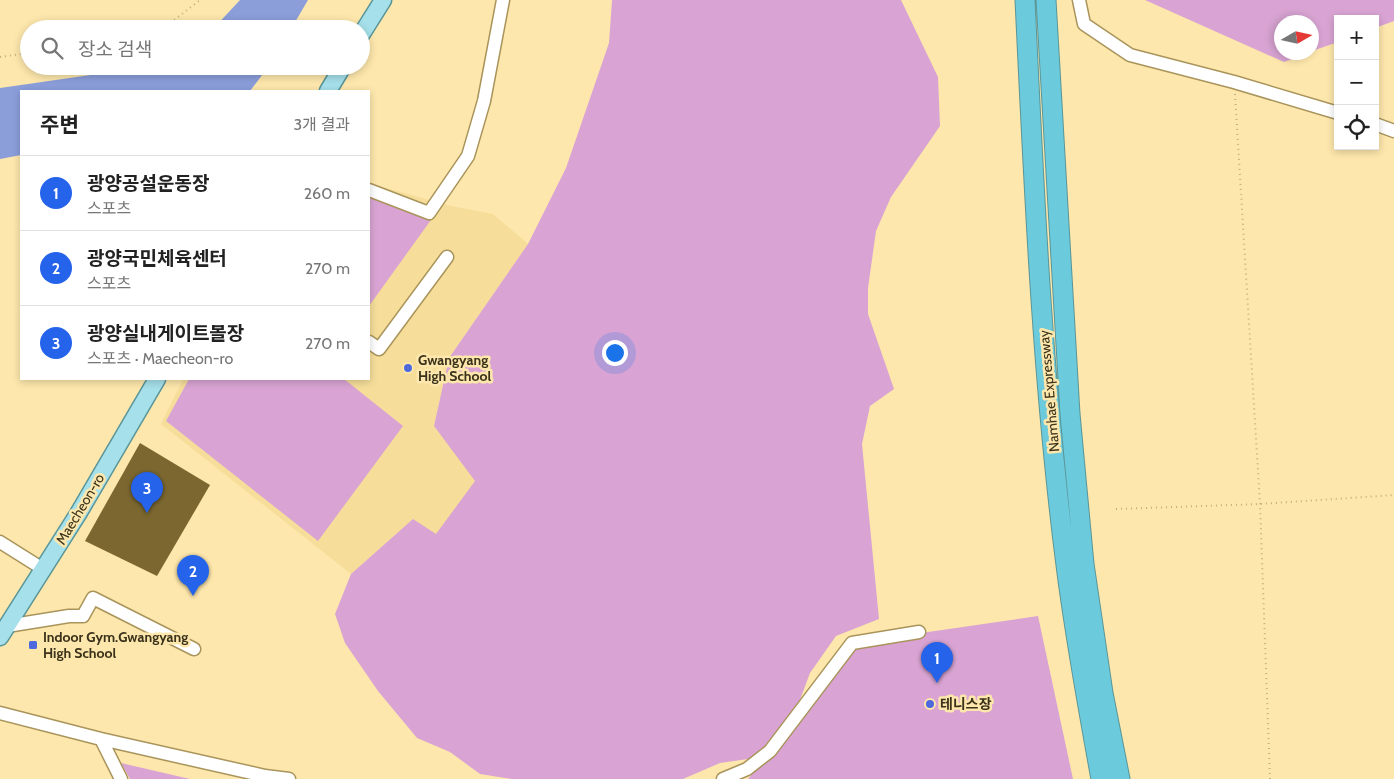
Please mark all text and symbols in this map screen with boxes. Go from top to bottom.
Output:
north arrow [1274,15,1319,60]
map controls [1334,15,1379,150]
button: + [1334,15,1379,60]
search box [20,20,370,75]
icon: search [38,34,66,62]
text: 장소 검색 [78,38,152,61]
button: − [1334,60,1379,105]
button: locate [1334,105,1379,150]
text: 주변 [40,112,79,137]
text: 3개 결과 [294,115,350,134]
text: 광양공설운동장 [87,172,209,195]
text: 1 [53,184,59,203]
text: 260 m [304,184,350,203]
text: 스포츠 [87,199,131,218]
text: 광양국민체육센터 [87,247,227,270]
text: 2 [52,259,60,278]
text: 270 m [305,259,350,278]
text: 스포츠 [87,274,131,293]
text: 광양실내게이트볼장 [87,322,244,345]
street label: Namhae Expressway [1035,329,1063,453]
text: 3 [52,334,60,353]
text: 270 m [305,334,350,353]
your location [602,340,628,366]
text: 스포츠 · Maecheon-ro [87,349,233,368]
place label: Gwangyang High School [418,351,491,385]
marker: Gwangyang High School [402,362,414,374]
street label: Maecheon-ro [52,470,108,548]
pin: 3 [131,472,163,513]
pin: 2 [177,555,209,596]
place label: Indoor Gym.Gwangyang High School [43,628,188,662]
marker: Indoor Gym.Gwangyang High School [27,639,39,651]
pin: 1 [921,642,953,683]
place label: 테니스장 [940,695,992,713]
marker: 테니스장 [924,698,936,710]

